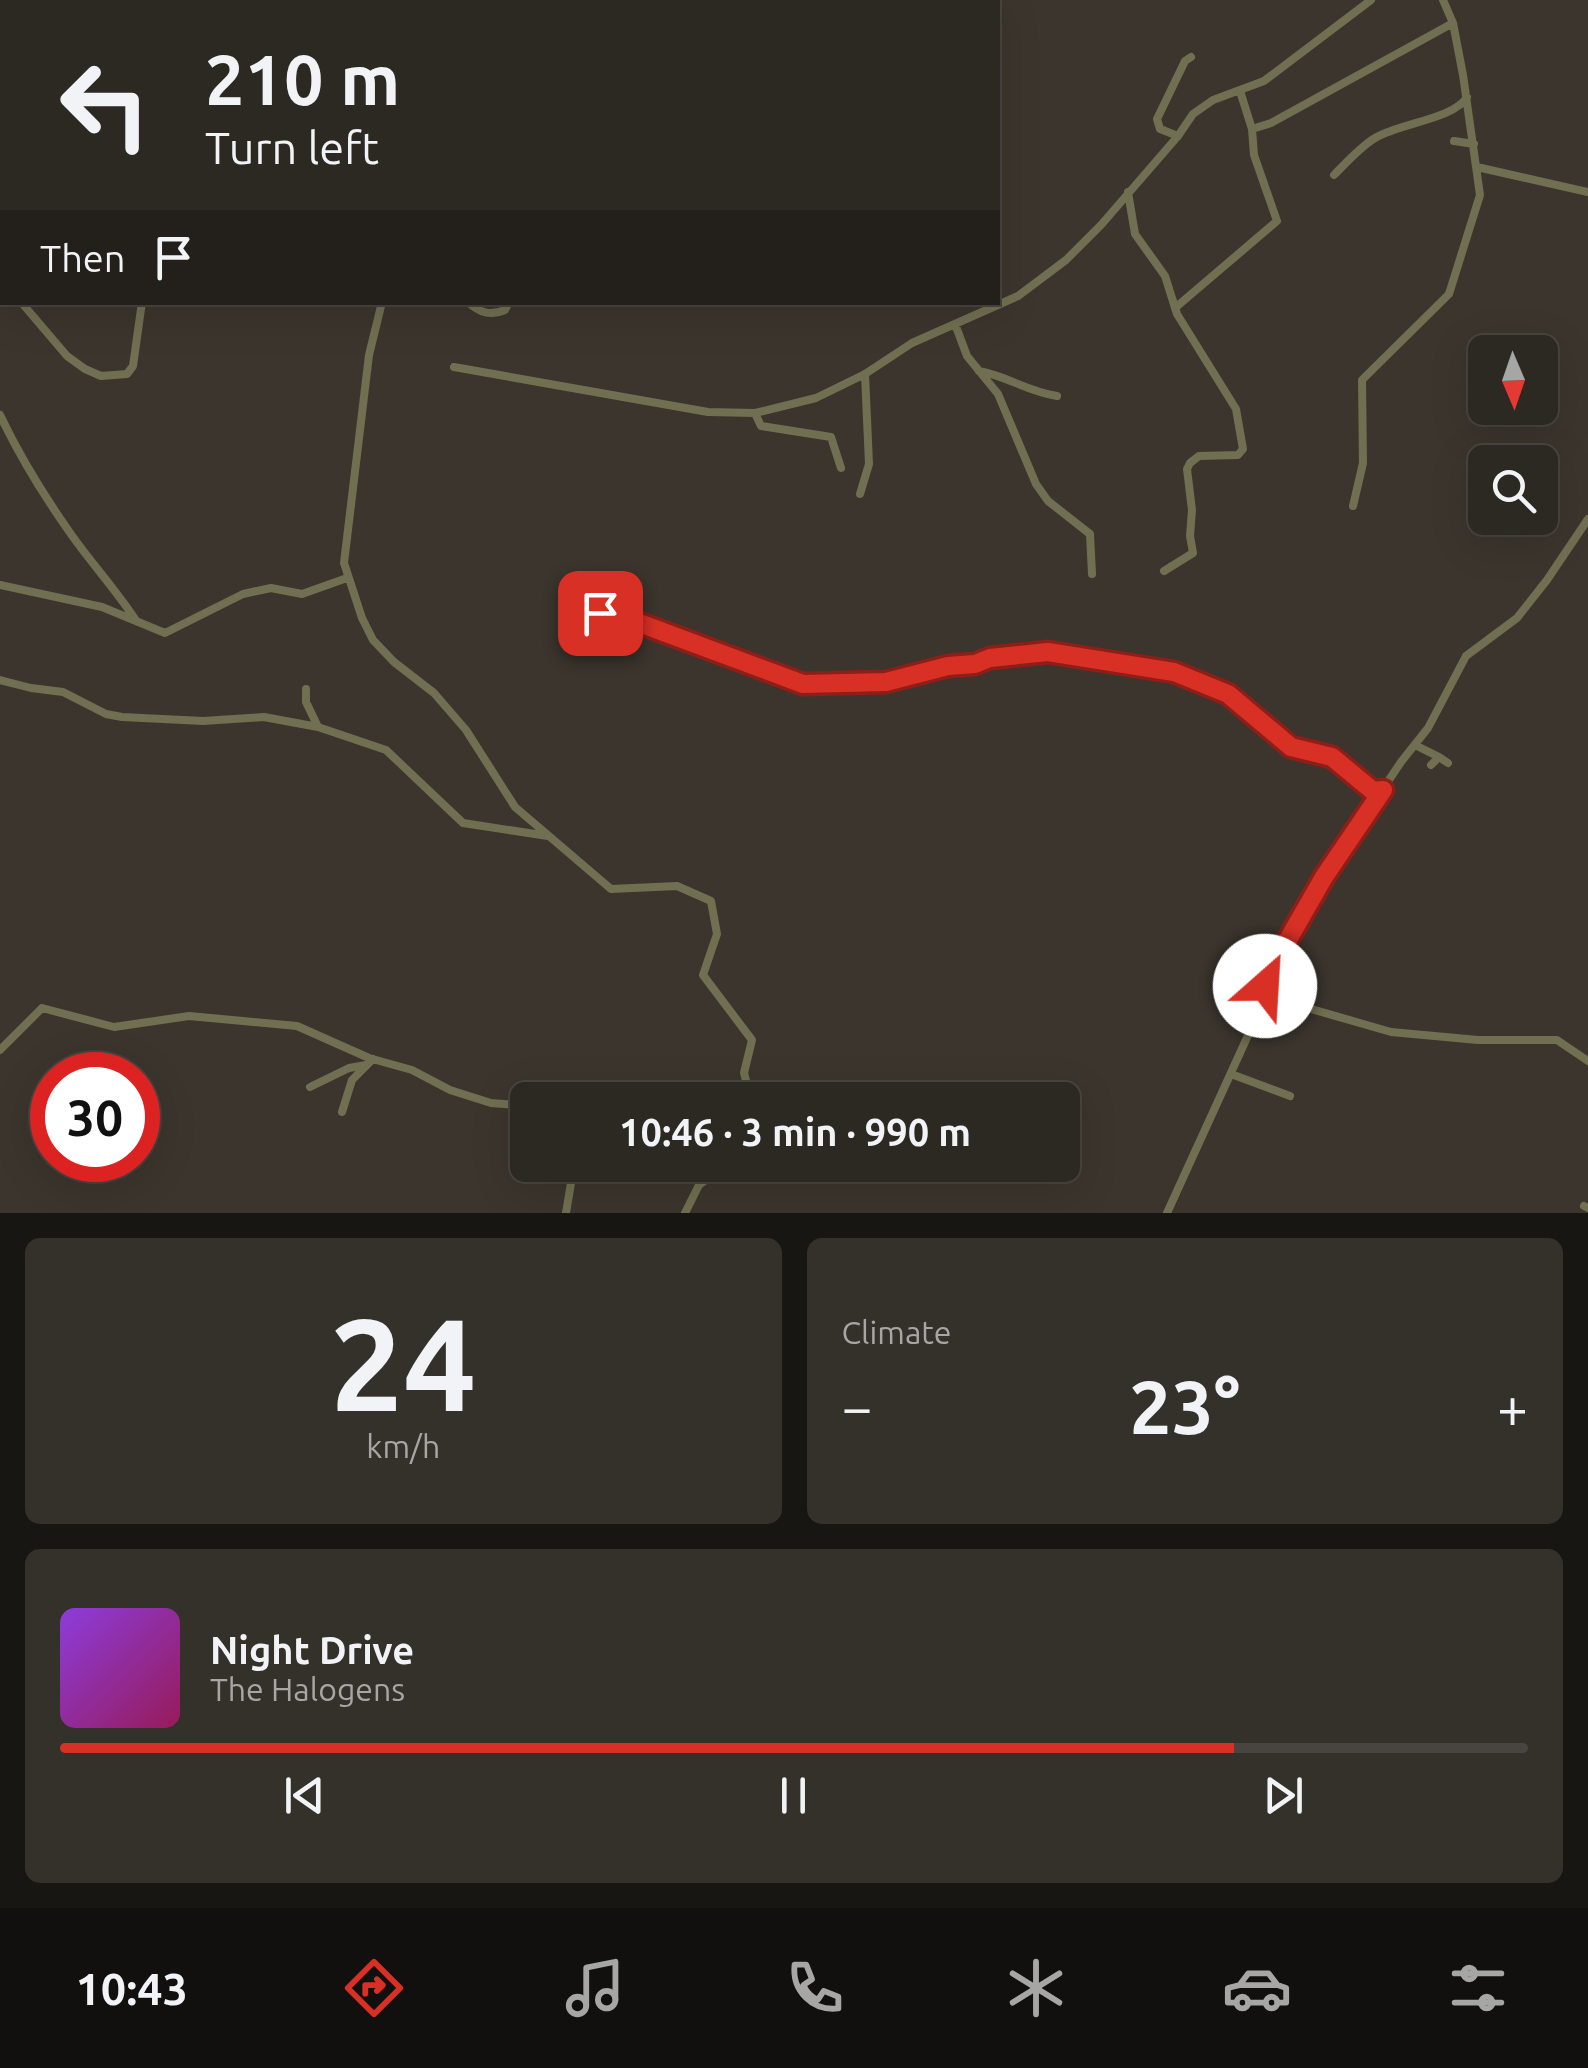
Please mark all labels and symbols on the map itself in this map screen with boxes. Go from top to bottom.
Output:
north arrow [1468,335,1558,425]
pin [558,571,643,656]
position arrow [1213,934,1317,1038]
speed limit sign: 30 [30,1052,160,1182]

